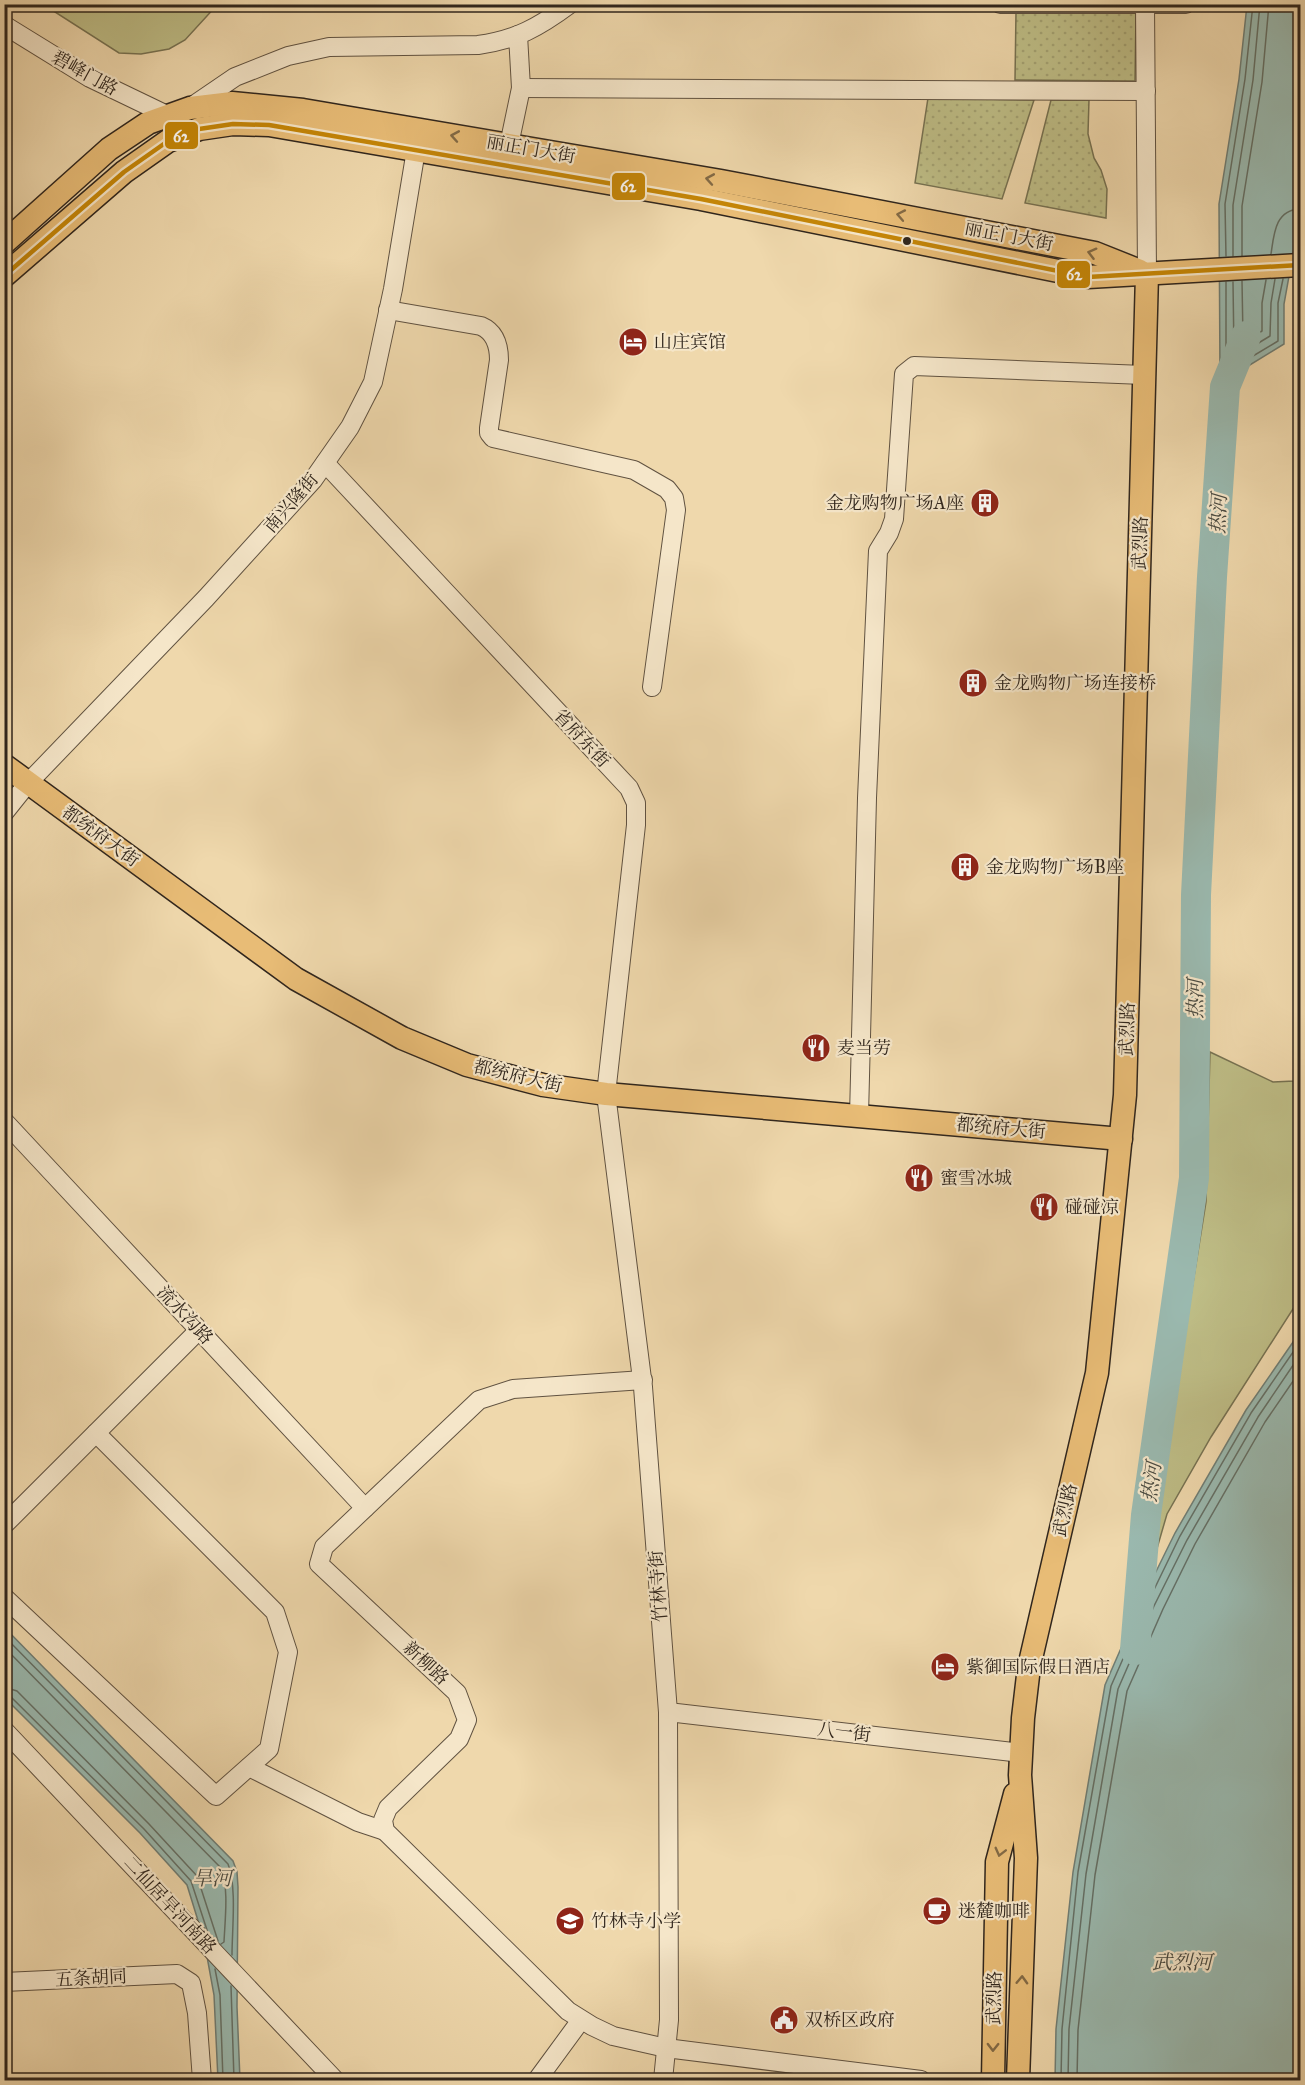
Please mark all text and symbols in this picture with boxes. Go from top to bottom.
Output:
street label: 碧峰门路 [48,46,122,100]
line badge: 62 [164,121,199,150]
text: 62 [173,127,190,146]
one-way arrow [451,130,460,142]
street label: 丽正门大街 [485,130,577,168]
line badge: 62 [611,172,646,201]
one-way arrow [705,173,715,186]
text: 62 [620,177,637,196]
one-way arrow [897,210,906,222]
street label: 丽正门大街 [963,217,1055,255]
unlabelled marker [901,235,913,247]
one-way arrow [1088,248,1098,260]
line badge: 62 [1056,260,1091,289]
text: 62 [1066,265,1083,284]
hotel icon: 山庄宾馆 [617,326,649,358]
place label: 山庄宾馆 [654,331,726,353]
street label: 南兴隆街 [259,469,323,537]
building icon: 金龙购物广场A座 [969,487,1001,519]
water label: 热河 [1205,490,1231,535]
place label: 金龙购物广场A座 [826,492,964,514]
street label: 武烈路 [1128,516,1152,570]
building icon: 金龙购物广场连接桥 [957,667,989,699]
place label: 金龙购物广场连接桥 [994,672,1156,694]
street label: 省府东街 [549,704,615,772]
street label: 都统府大街 [58,801,144,871]
building icon: 金龙购物广场B座 [949,851,981,883]
place label: 金龙购物广场B座 [986,856,1124,878]
water label: 热河 [1183,976,1207,1019]
street label: 武烈路 [1115,1002,1139,1056]
restaurant icon: 麦当劳 [800,1032,832,1064]
place label: 麦当劳 [837,1037,891,1059]
street label: 都统府大街 [472,1055,564,1097]
street label: 都统府大街 [955,1113,1047,1143]
restaurant icon: 蜜雪冰城 [903,1162,935,1194]
place label: 蜜雪冰城 [940,1167,1012,1189]
restaurant icon: 碰碰凉 [1028,1191,1060,1223]
place label: 碰碰凉 [1065,1196,1119,1218]
street label: 流水沟路 [152,1281,218,1349]
water label: 热河 [1136,1458,1166,1503]
street label: 武烈路 [1048,1481,1082,1539]
street label: 竹林寺街 [645,1549,671,1623]
street label: 新柳路 [399,1637,453,1689]
hotel icon: 紫御国际假日酒店 [929,1651,961,1683]
place label: 紫御国际假日酒店 [966,1656,1110,1678]
street label: 八一街 [816,1718,872,1746]
one-way arrow [994,1847,1007,1857]
street label: 二仙居旱河南路 [119,1851,221,1959]
water label: 旱河 [192,1866,235,1890]
cafe icon: 迷麓咖啡 [921,1895,953,1927]
place label: 迷麓咖啡 [958,1900,1030,1922]
school or university icon: 竹林寺小学 [554,1905,586,1937]
place label: 竹林寺小学 [591,1910,681,1932]
water label: 武烈河 [1152,1950,1215,1974]
street label: 五条胡同 [54,1965,128,1991]
street label: 武烈路 [983,1971,1005,2025]
one-way arrow [1016,1976,1028,1985]
public building icon: 双桥区政府 [768,2004,800,2036]
place label: 双桥区政府 [805,2009,895,2031]
one-way arrow [987,2042,1000,2051]

